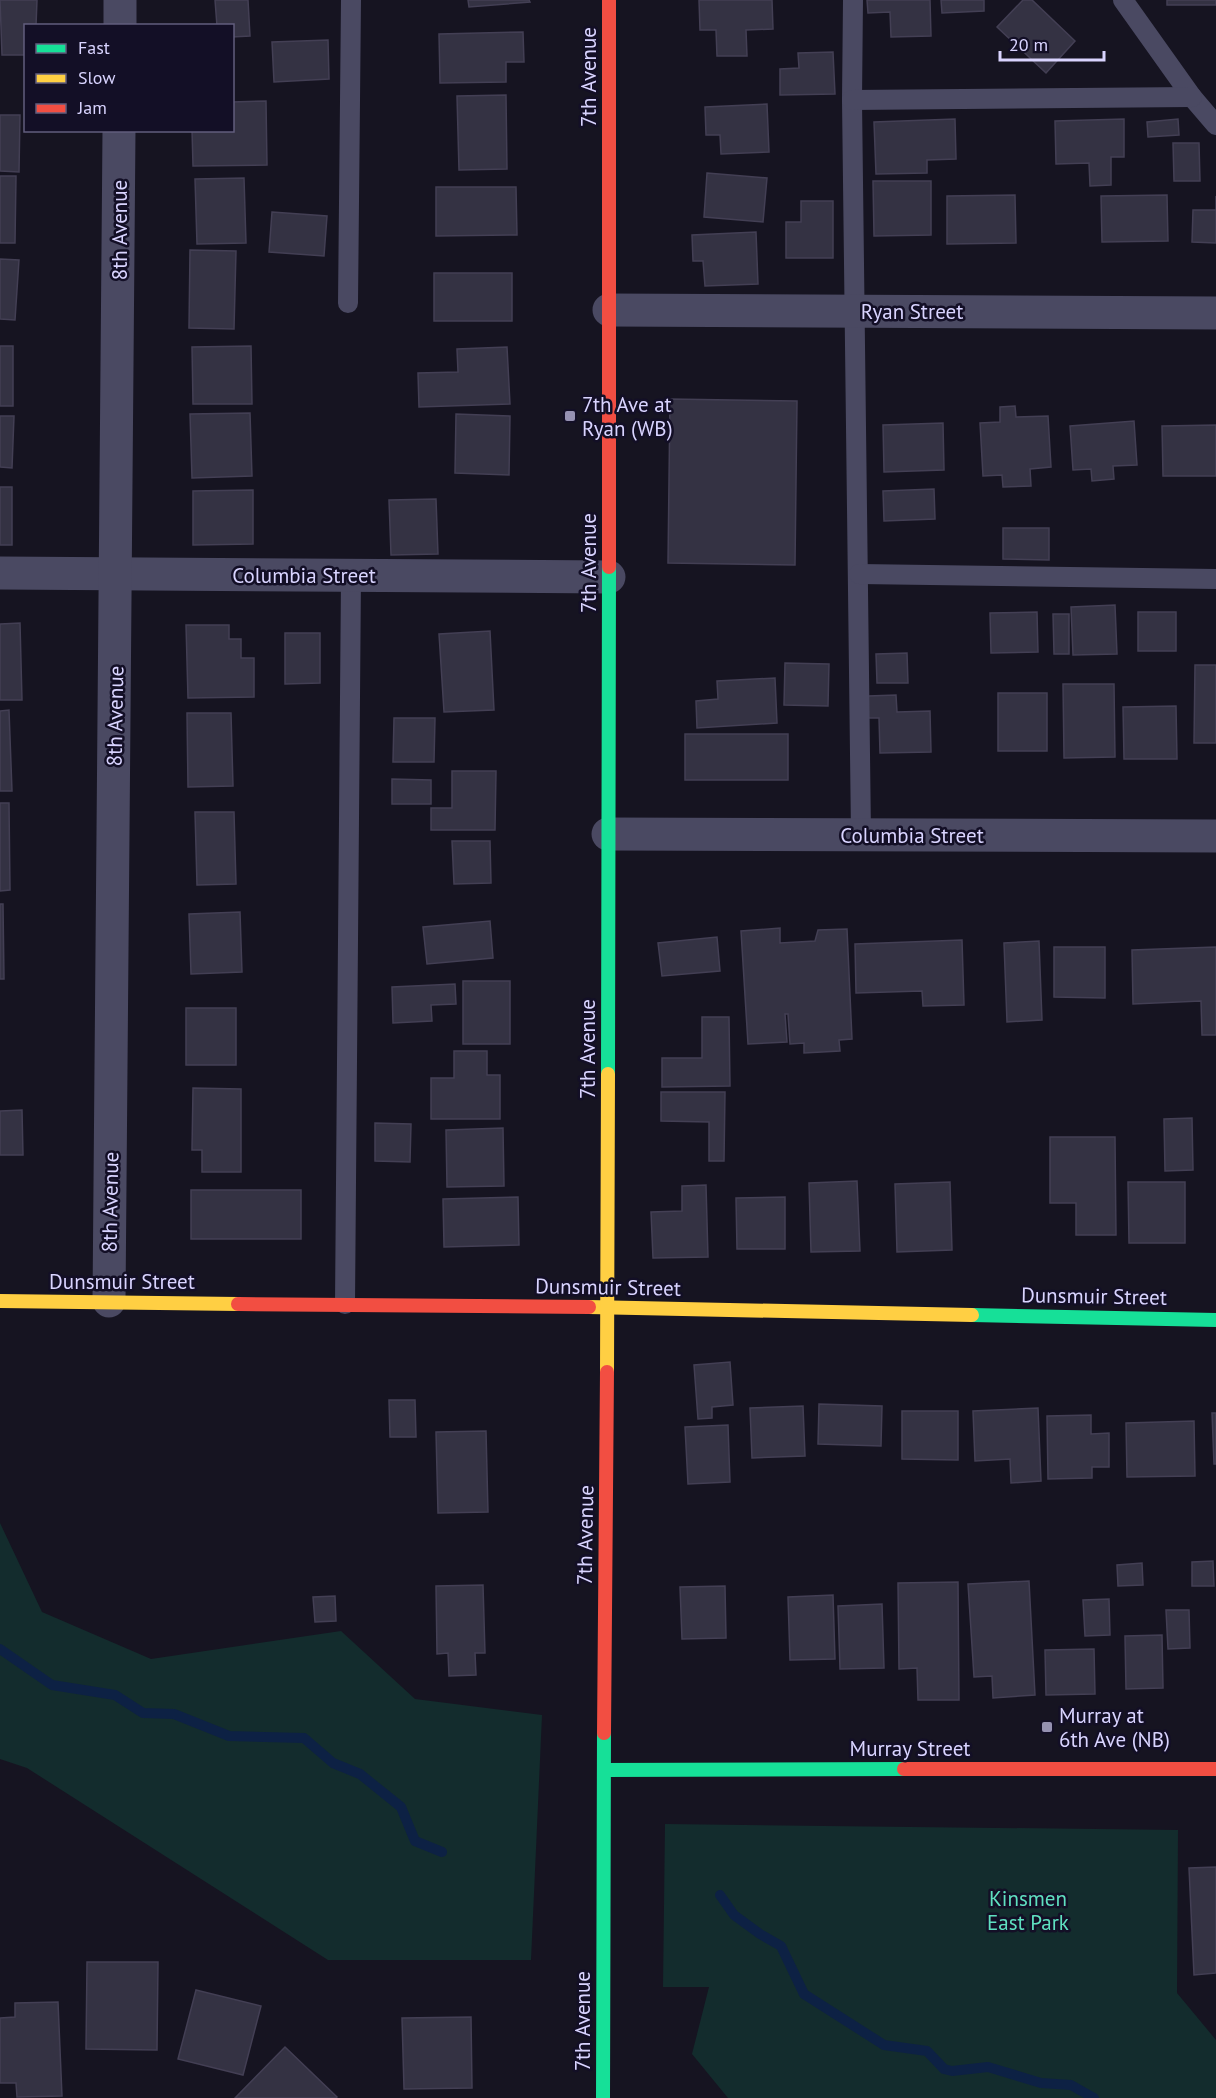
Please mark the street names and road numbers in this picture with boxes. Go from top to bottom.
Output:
street label: 7th Avenue [575,27,602,127]
street label: 8th Avenue [106,180,133,280]
street label: Ryan Street [861,298,963,325]
street label: 7th Avenue [575,513,602,613]
street label: Columbia Street [232,562,376,589]
street label: 8th Avenue [101,665,129,767]
street label: Columbia Street [840,822,984,849]
street label: 7th Avenue [574,999,601,1099]
street label: 8th Avenue [96,1151,124,1253]
street label: Dunsmuir Street [49,1268,195,1295]
street label: Dunsmuir Street [535,1272,681,1302]
street label: Dunsmuir Street [1021,1281,1167,1311]
street label: 7th Avenue [571,1485,599,1585]
street label: Murray Street [850,1735,970,1762]
street label: 7th Avenue [569,1971,596,2071]

